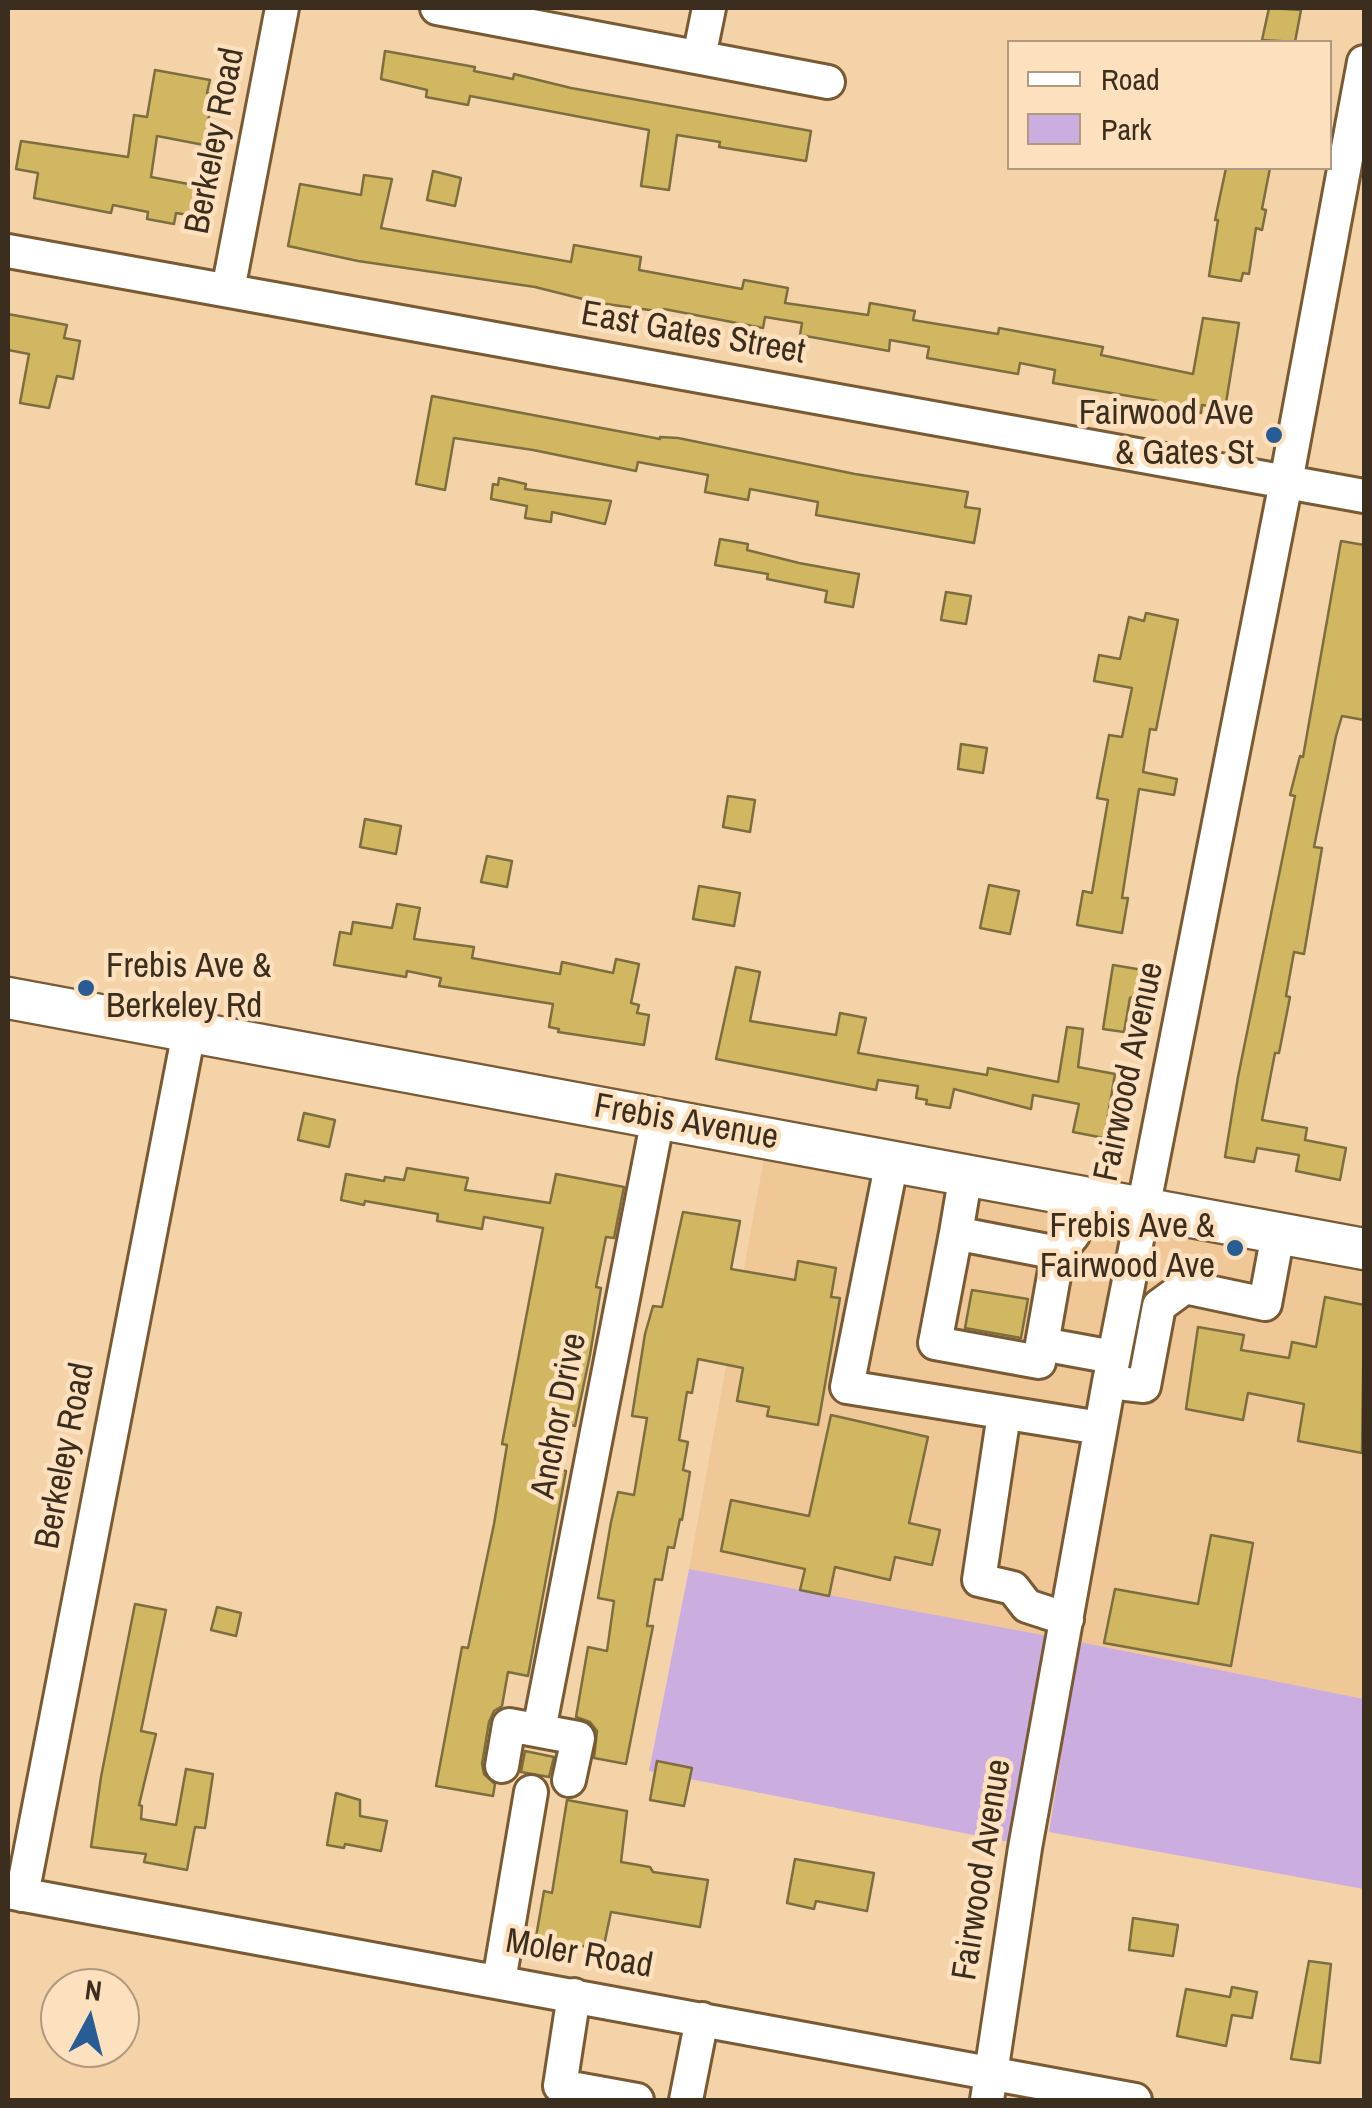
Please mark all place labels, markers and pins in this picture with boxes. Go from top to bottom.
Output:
place label: Fairwood Ave & Gates St [1079,394,1254,476]
marker: Fairwood Ave & Gates St [1263,424,1285,446]
place label: Frebis Ave & Berkeley Rd [106,947,271,1029]
marker: Frebis Ave & Berkeley Rd [75,977,97,999]
place label: Frebis Ave & Fairwood Ave [1040,1207,1215,1289]
marker: Frebis Ave & Fairwood Ave [1224,1237,1246,1259]

